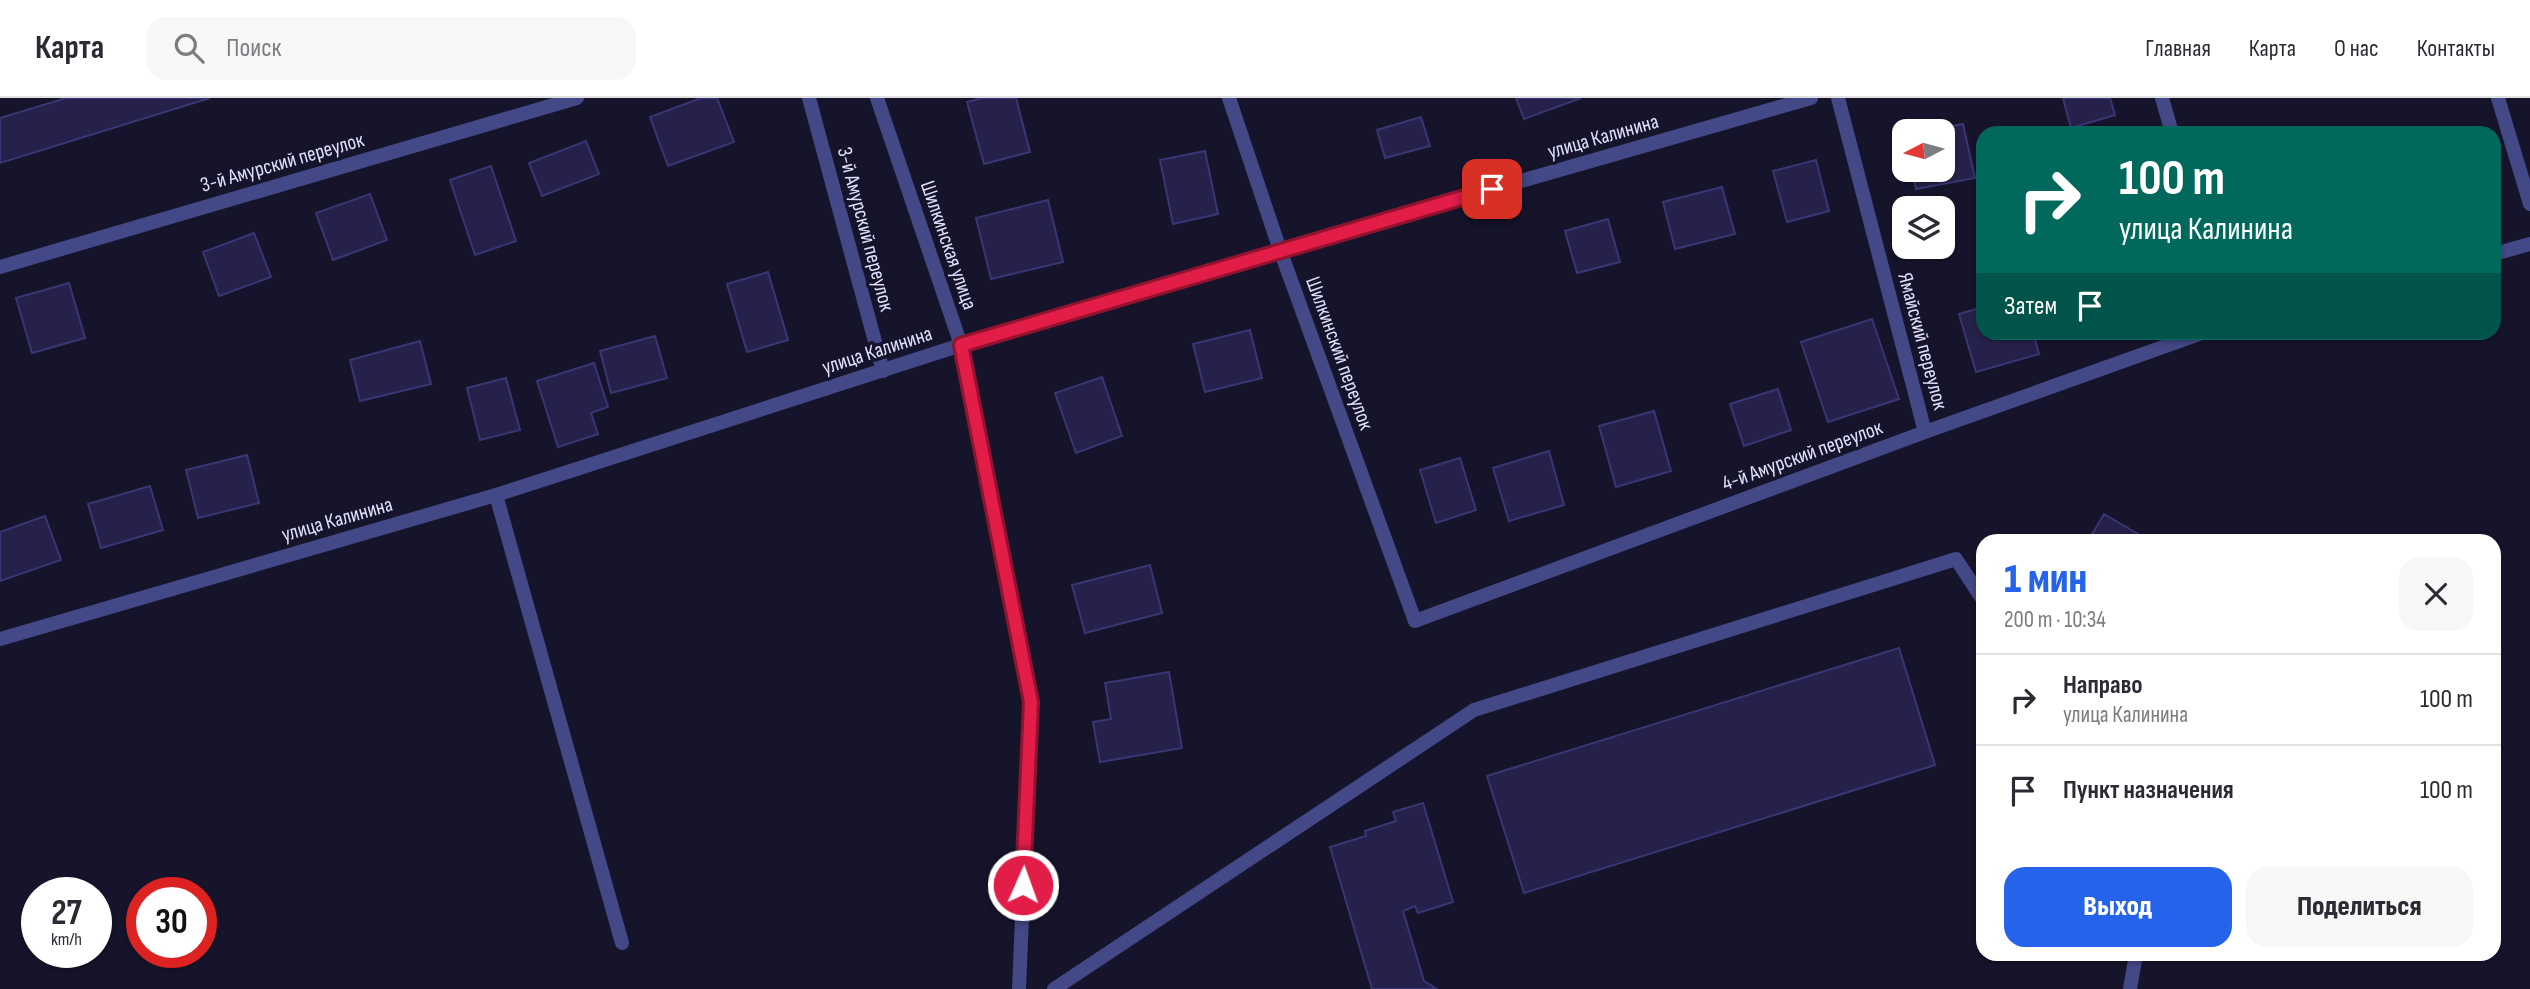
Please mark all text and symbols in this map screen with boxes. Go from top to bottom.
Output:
search box [146,17,636,80]
text: Карта [35,28,104,68]
icon: search [170,29,208,67]
text: Поиск [226,33,281,64]
text: Главная [2145,34,2211,63]
text: Карта [2249,34,2296,63]
text: О нас [2334,34,2379,63]
text: Контакты [2417,34,2495,63]
street label: улица Калинина [1545,109,1661,164]
north arrow [1892,119,1955,182]
map controls [1892,119,1955,259]
street label: 3-й Амурский переулок [198,127,367,198]
street label: 3-й Амурский переулок [832,144,899,314]
text: 100 m [2119,150,2225,209]
icon: right [2004,154,2095,245]
pin [1462,159,1522,219]
icon: arrive [1473,170,1511,208]
street label: Шилкинская улица [915,177,982,313]
button: layers [1892,196,1955,259]
text: улица Калинина [2119,210,2293,249]
street label: Ямайский переулок [1892,270,1953,412]
street label: Шилкинский переулок [1300,273,1379,433]
icon: arrive [2071,287,2109,325]
text: Затем [2004,291,2057,322]
street label: улица Калинина [819,321,935,380]
street label: 4-й Амурский переулок [1719,415,1886,496]
street label: улица Калинина [279,492,395,547]
text: 1 мин [2004,554,2087,605]
button: close [2399,557,2473,631]
text: 200 m · 10:34 [2004,606,2106,634]
text: Направо [2063,670,2142,701]
icon: right [2004,681,2042,719]
text: 100 m [2420,684,2473,715]
text: улица Калинина [2063,701,2188,729]
icon: arrive [2004,772,2042,810]
text: Пункт назначения [2063,775,2234,806]
text: 100 m [2420,775,2473,806]
position arrow [986,848,1060,922]
button: Выход [2004,867,2232,947]
button: Поделиться [2246,867,2473,947]
speed limit sign: 30 [126,877,217,968]
text: 27 [51,892,82,935]
text: km/h [51,929,82,950]

